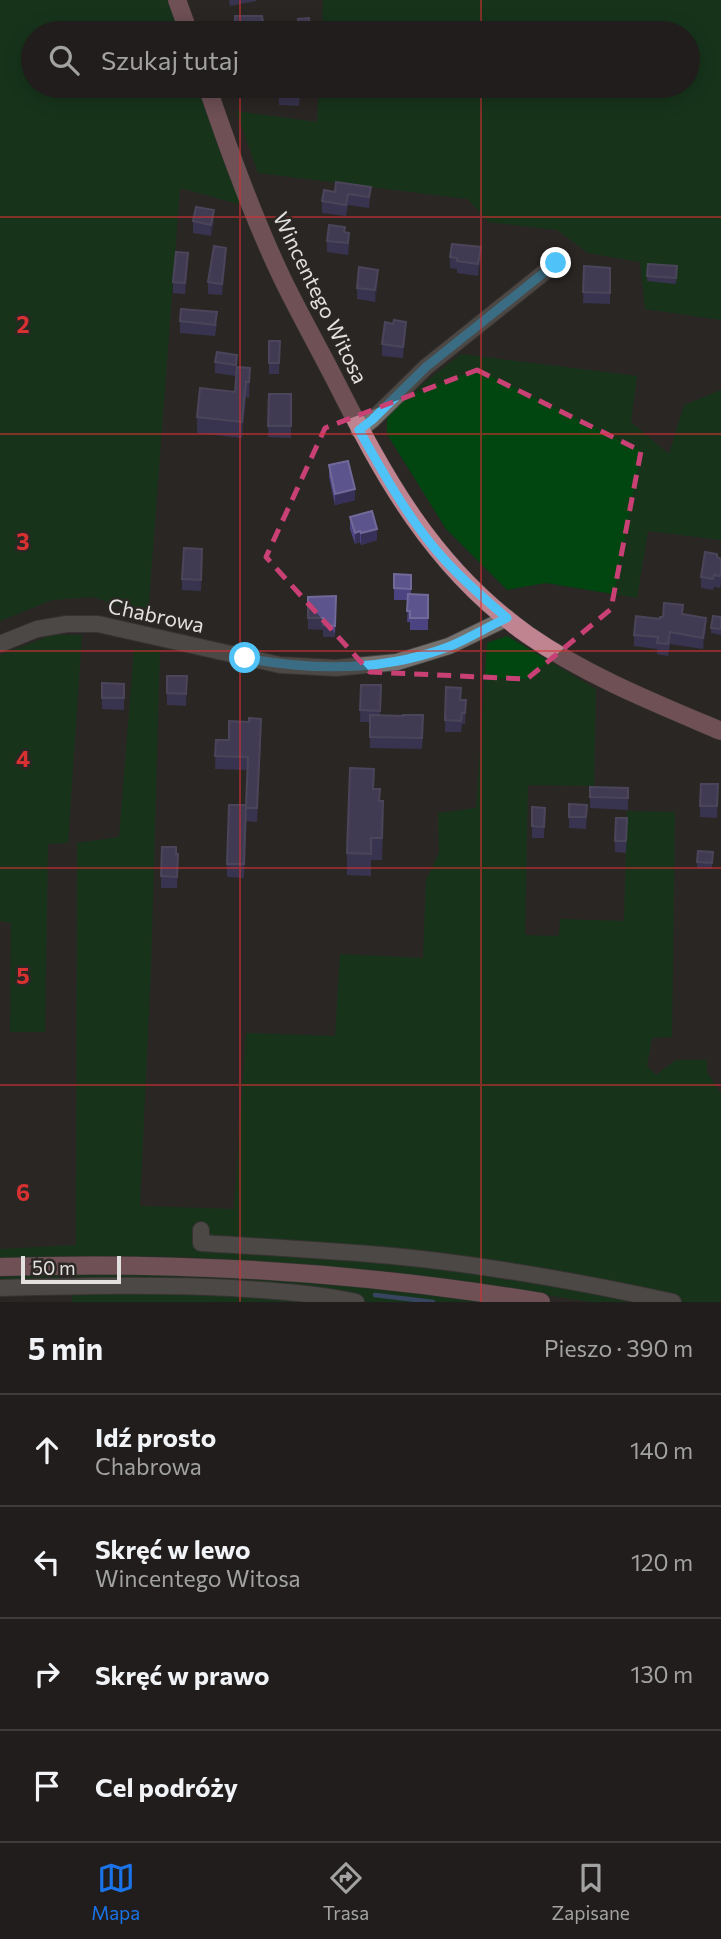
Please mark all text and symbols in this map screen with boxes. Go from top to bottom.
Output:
search box [21,21,700,98]
icon: search [45,41,83,79]
text: Szukaj tutaj [101,44,239,75]
street label: Wincentego Witosa [269,207,374,387]
route end [540,247,571,278]
text: 2 [16,310,30,338]
text: 3 [16,527,30,555]
street label: Chabrowa [106,592,207,637]
route start [229,642,260,673]
text: 4 [16,744,30,772]
text: 5 [16,961,30,989]
text: 6 [16,1178,30,1206]
scale bar [21,1253,121,1285]
text: 50 m [32,1256,76,1279]
text: 5 min [28,1329,103,1366]
text: Pieszo · 390 m [544,1334,693,1362]
text: Idź prosto [95,1421,216,1452]
icon: ahead [28,1431,66,1469]
text: 140 m [630,1436,693,1464]
text: Chabrowa [95,1452,202,1480]
text: Skręć w lewo [95,1533,251,1564]
icon: left [28,1543,66,1581]
text: 120 m [631,1548,693,1576]
text: Wincentego Witosa [95,1564,301,1592]
icon: right [28,1655,66,1693]
text: Skręć w prawo [95,1659,270,1690]
text: 130 m [631,1660,693,1688]
icon: arrive [28,1767,66,1805]
text: Cel podróży [95,1771,238,1802]
tab: Mapa [91,1859,140,1924]
tab: Trasa [323,1859,369,1924]
tab: Zapisane [552,1859,630,1924]

